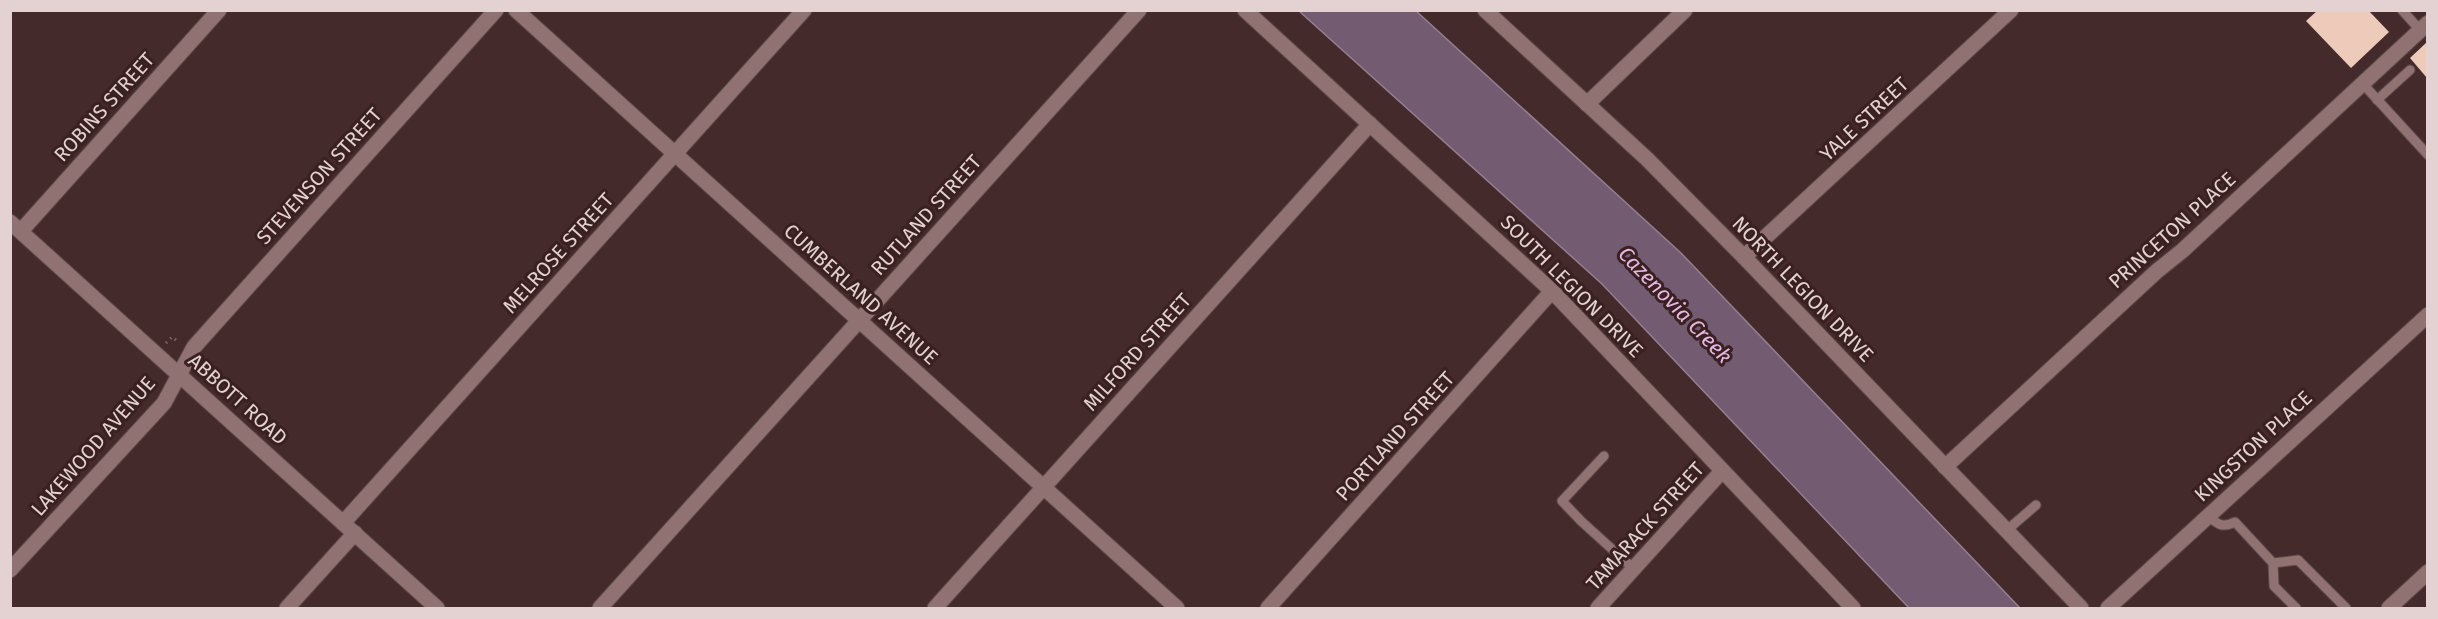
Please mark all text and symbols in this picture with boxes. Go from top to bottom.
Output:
street label: ROBINS STREET [49,47,160,166]
street label: YALE STREET [1815,72,1914,166]
street label: STEVENSON STREET [251,102,387,249]
street label: RUTLAND STREET [866,149,987,280]
street label: PRINCETON PLACE [2104,167,2240,293]
street label: MELROSE STREET [498,187,619,318]
street label: SOUTH LEGION DRIVE [1496,210,1648,362]
street label: NORTH LEGION DRIVE [1727,211,1879,367]
street label: CUMBERLAND AVENUE [779,219,943,369]
water label: Cazenovia Creek [1613,241,1737,369]
street label: MILFORD STREET [1078,288,1196,416]
street label: ABBOTT ROAD [184,348,292,450]
street label: PORTLAND STREET [1331,366,1460,505]
street label: LAKEWOOD AVENUE [26,371,160,521]
street label: KINGSTON PLACE [2189,386,2317,506]
street label: TAMARACK STREET [1581,457,1709,595]

